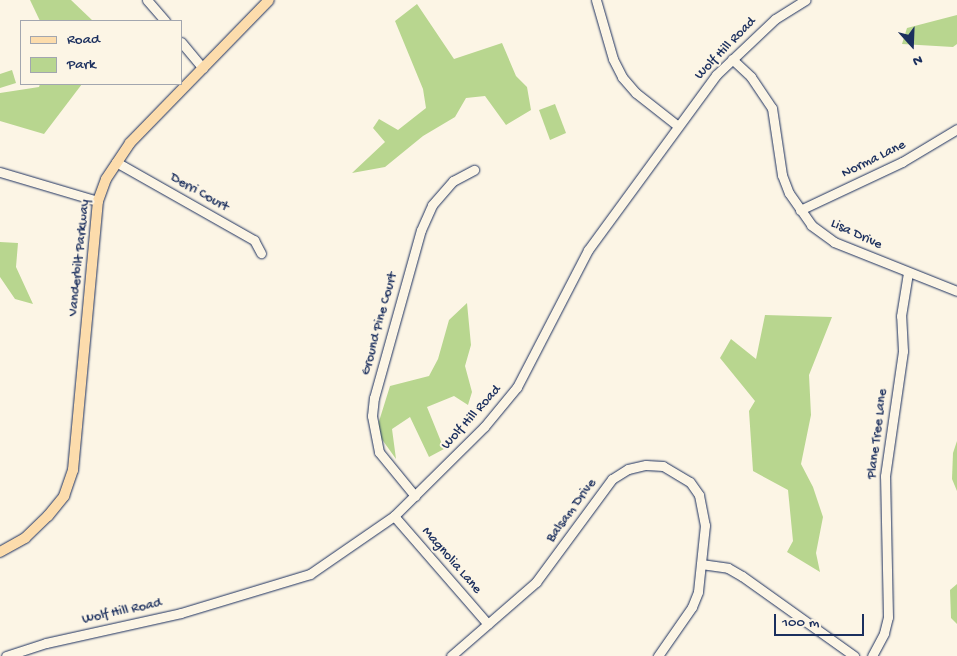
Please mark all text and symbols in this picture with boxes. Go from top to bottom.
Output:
street label: Wolf Hill Road [692,14,760,84]
legend [20,20,182,85]
north arrow [887,20,937,70]
text: Road [67,31,100,49]
text: N [910,50,925,69]
text: Park [67,56,96,74]
street label: Norma Lane [839,137,909,183]
street label: Derri Court [167,170,231,216]
street label: Vanderbilt Parkway [66,199,94,317]
street label: Lisa Drive [828,216,884,254]
street label: Ground Pine Court [358,271,402,377]
street label: Wolf Hill Road [439,382,505,454]
street label: Plane Tree Lane [864,388,892,480]
street label: Balsam Drive [543,476,601,546]
street label: Magnolia Lane [417,524,485,598]
street label: Wolf Hill Road [81,595,163,629]
scale bar [777,604,867,636]
text: 100 m [782,614,819,632]

